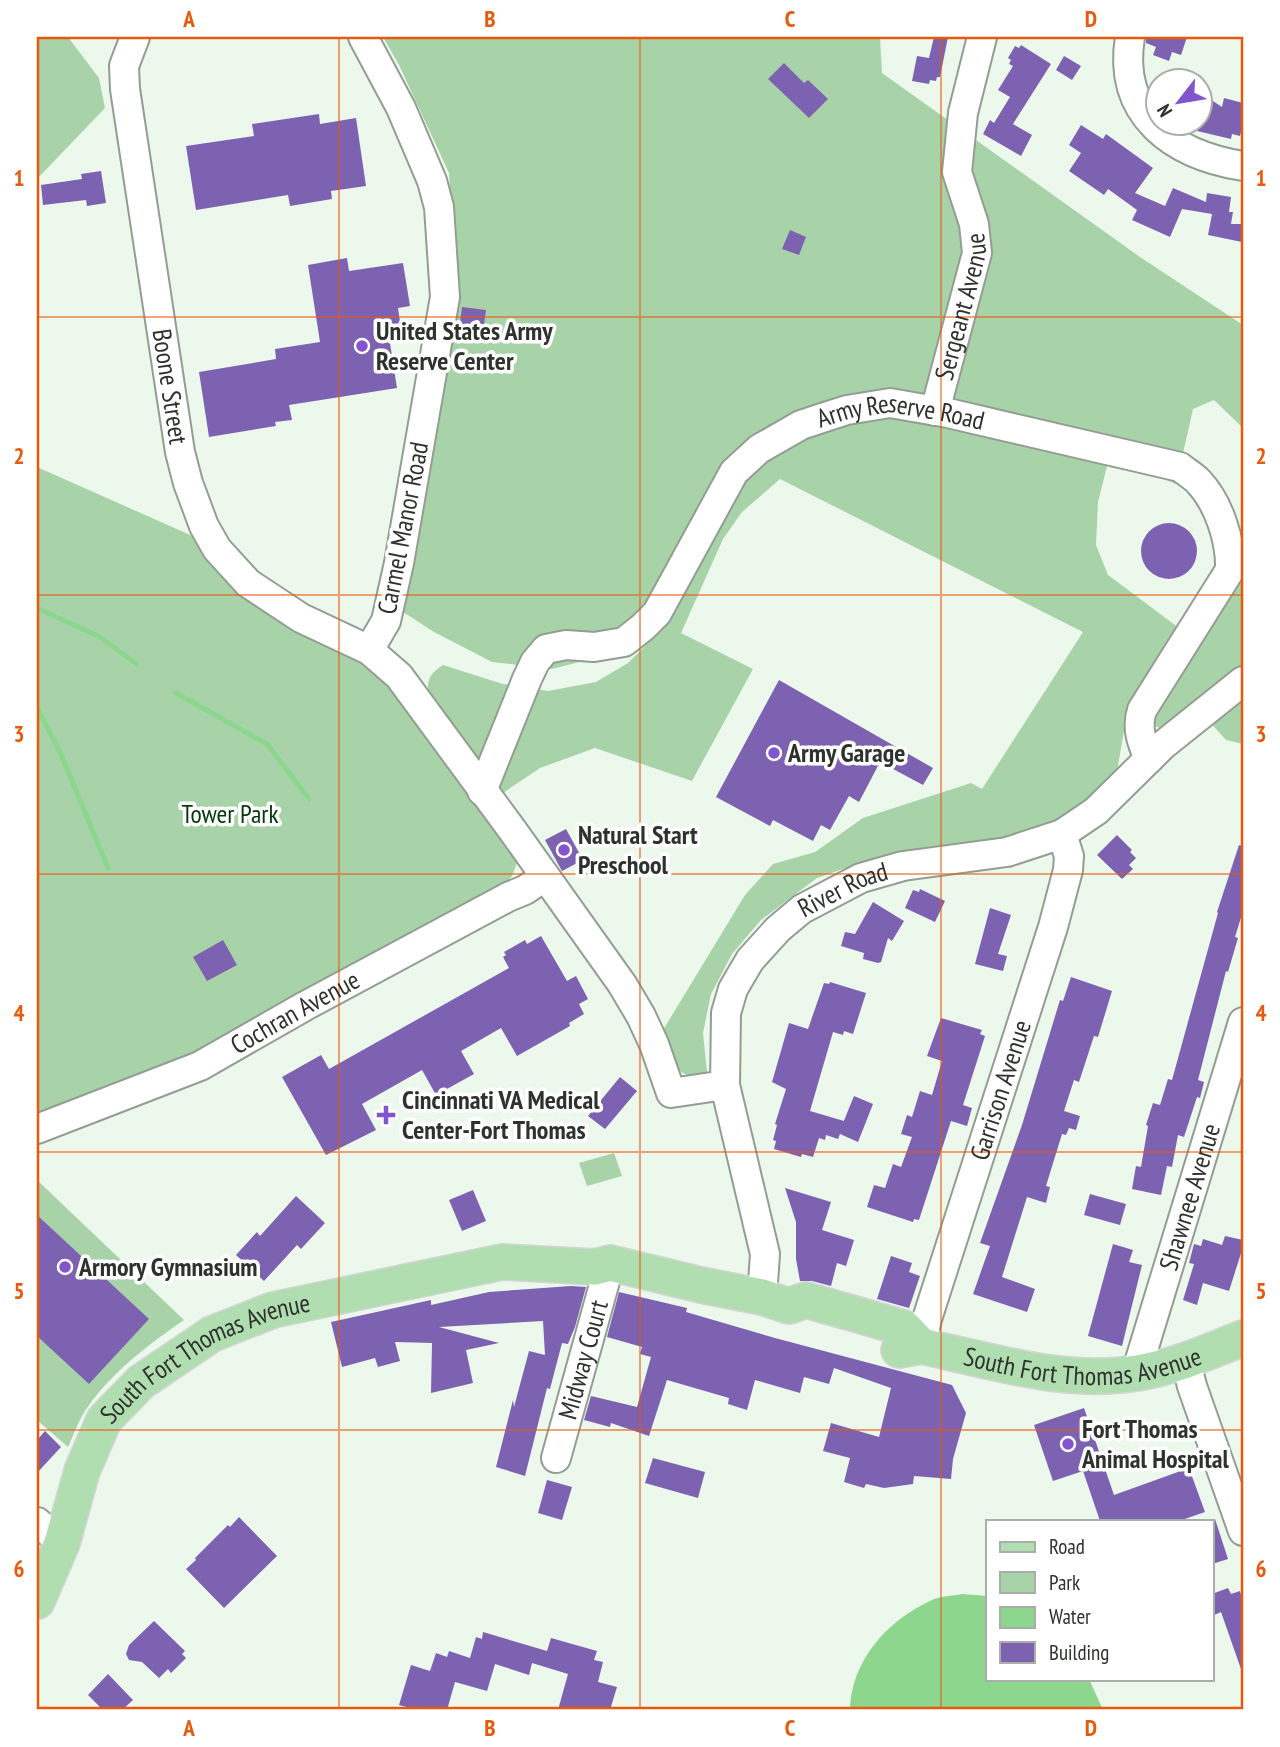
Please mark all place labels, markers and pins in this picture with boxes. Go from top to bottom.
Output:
place label: United States Army Reserve Center [376,314,553,377]
marker: United States Army Reserve Center [354,338,370,354]
place label: Army Garage [787,736,905,769]
marker: Army Garage [766,745,782,761]
place label: Natural Start Preschool [578,818,698,881]
marker: Natural Start Preschool [556,842,572,858]
place label: Cincinnati VA Medical Center-Fort Thomas [402,1083,600,1146]
marker: Cincinnati VA Medical Center-Fort Thomas [376,1105,396,1125]
place label: Armory Gymnasium [78,1250,258,1283]
marker: Armory Gymnasium [57,1259,73,1275]
place label: Fort Thomas Animal Hospital [1081,1412,1229,1475]
marker: Fort Thomas Animal Hospital [1060,1436,1076,1452]

